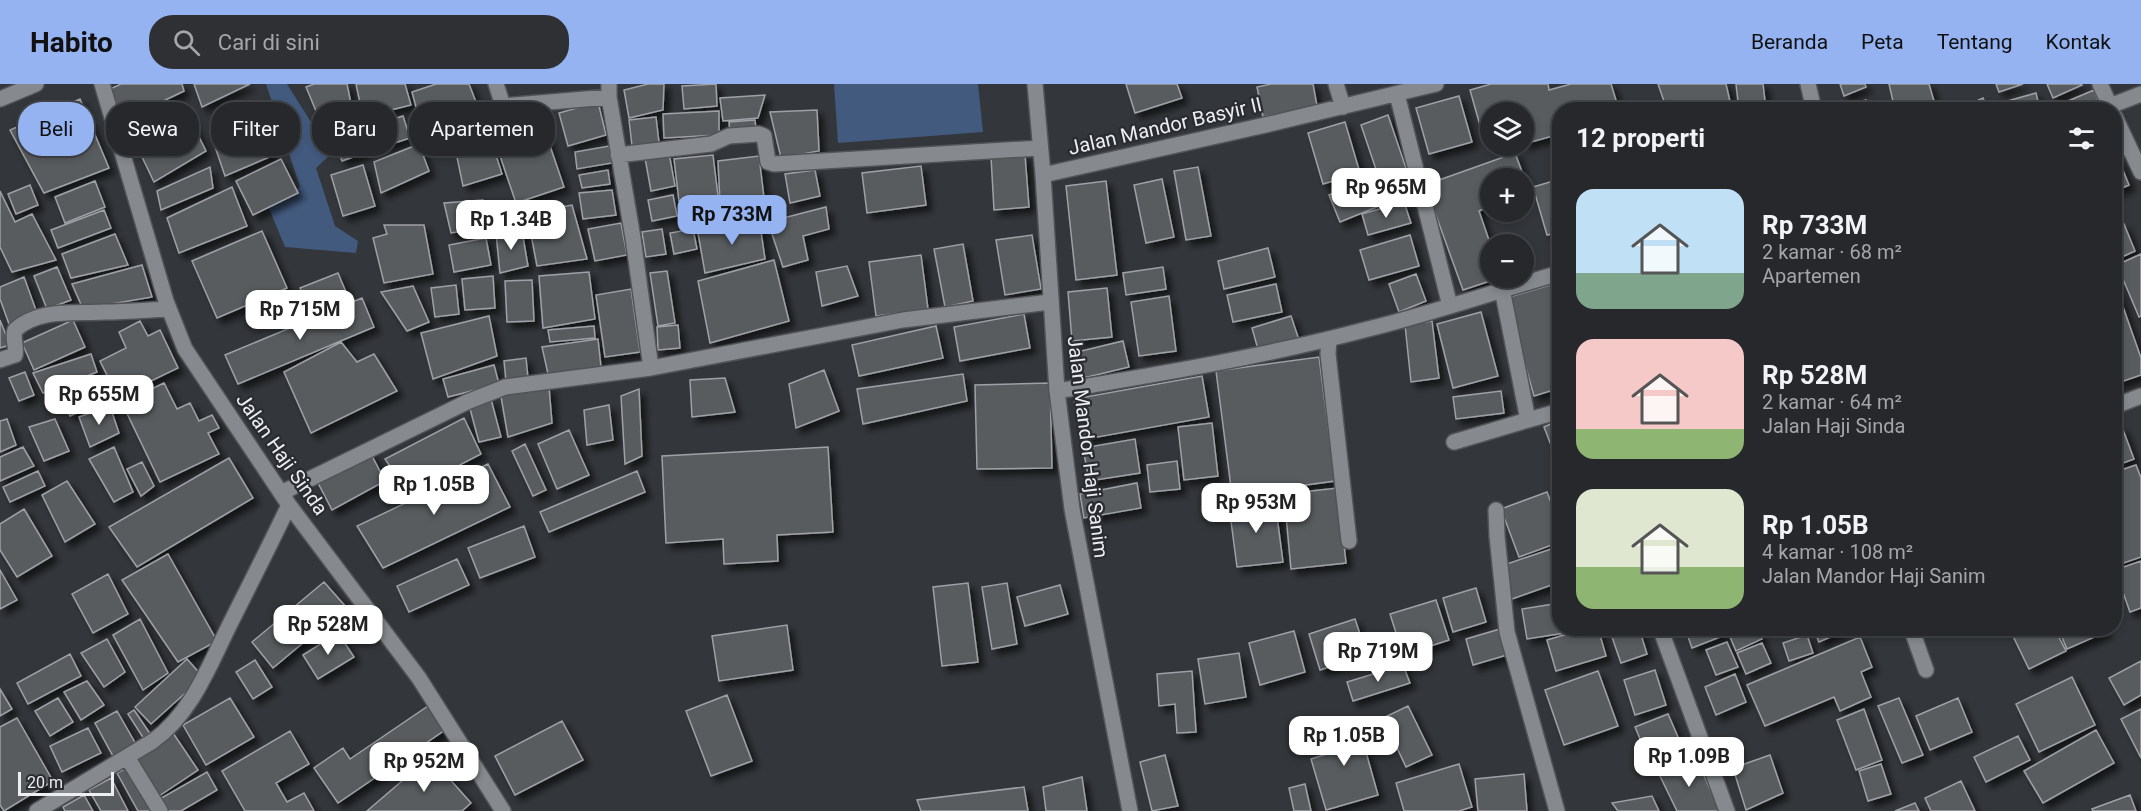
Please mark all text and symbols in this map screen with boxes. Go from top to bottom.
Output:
search box [149,15,569,69]
text: Habito [30,26,113,59]
icon: search [170,26,203,59]
text: Cari di sini [218,30,320,55]
text: Beranda [1751,30,1828,54]
text: Peta [1861,30,1904,54]
text: Tentang [1937,30,2013,54]
text: Kontak [2046,30,2111,54]
street label: Jalan Mandor Basyir II [1066,92,1264,160]
chip: Beli [18,102,94,156]
chip: Sewa [106,102,199,156]
chip: Filter [211,102,300,156]
chip: Baru [312,102,397,156]
chip: Apartemen [409,102,555,156]
map controls [1480,102,1534,288]
button: layers [1480,102,1534,156]
icon: filters [2065,122,2098,155]
text: 12 properti [1576,123,1705,153]
pin: Rp 965M [1331,168,1441,219]
button: + [1480,168,1534,222]
text: Rp 965M [1346,175,1426,199]
pin: Rp 733M [677,195,787,246]
pin: Rp 1.34B [449,200,573,251]
text: Rp 733M [692,202,772,226]
text: Rp 1.34B [470,207,552,231]
text: Rp 733M [1762,210,1867,240]
icon: home [1624,213,1696,285]
button: − [1480,234,1534,288]
text: 2 kamar · 68 m² [1762,240,1902,264]
text: Apartemen [1762,264,1861,288]
pin: Rp 715M [245,290,355,341]
text: Rp 715M [260,297,340,321]
street label: Jalan Mandor Haji Sanim [1062,335,1114,559]
text: Rp 528M [1762,360,1867,390]
icon: home [1624,363,1696,435]
pin: Rp 655M [44,375,154,426]
text: Rp 655M [59,382,139,406]
street label: Jalan Haji Sinda [231,388,333,520]
text: 2 kamar · 64 m² [1762,390,1902,414]
text: Jalan Haji Sinda [1762,414,1905,438]
pin: Rp 1.05B [372,465,496,516]
text: Rp 1.05B [393,472,475,496]
pin: Rp 953M [1201,483,1311,534]
text: Rp 953M [1216,490,1296,514]
text: Rp 1.05B [1762,510,1869,540]
icon: home [1624,513,1696,585]
text: 4 kamar · 108 m² [1762,540,1913,564]
text: Jalan Mandor Haji Sanim [1762,564,1985,588]
pin: Rp 528M [273,605,383,656]
text: Rp 528M [288,612,368,636]
pin: Rp 719M [1323,632,1433,683]
text: Rp 719M [1338,639,1418,663]
pin: Rp 1.05B [1282,716,1406,767]
text: Rp 1.05B [1303,723,1385,747]
pin: Rp 1.09B [1627,737,1751,788]
pin: Rp 952M [369,742,479,793]
text: Rp 1.09B [1648,744,1730,768]
text: Rp 952M [384,749,464,773]
scale bar [18,769,114,796]
text: 20 m [27,773,63,792]

